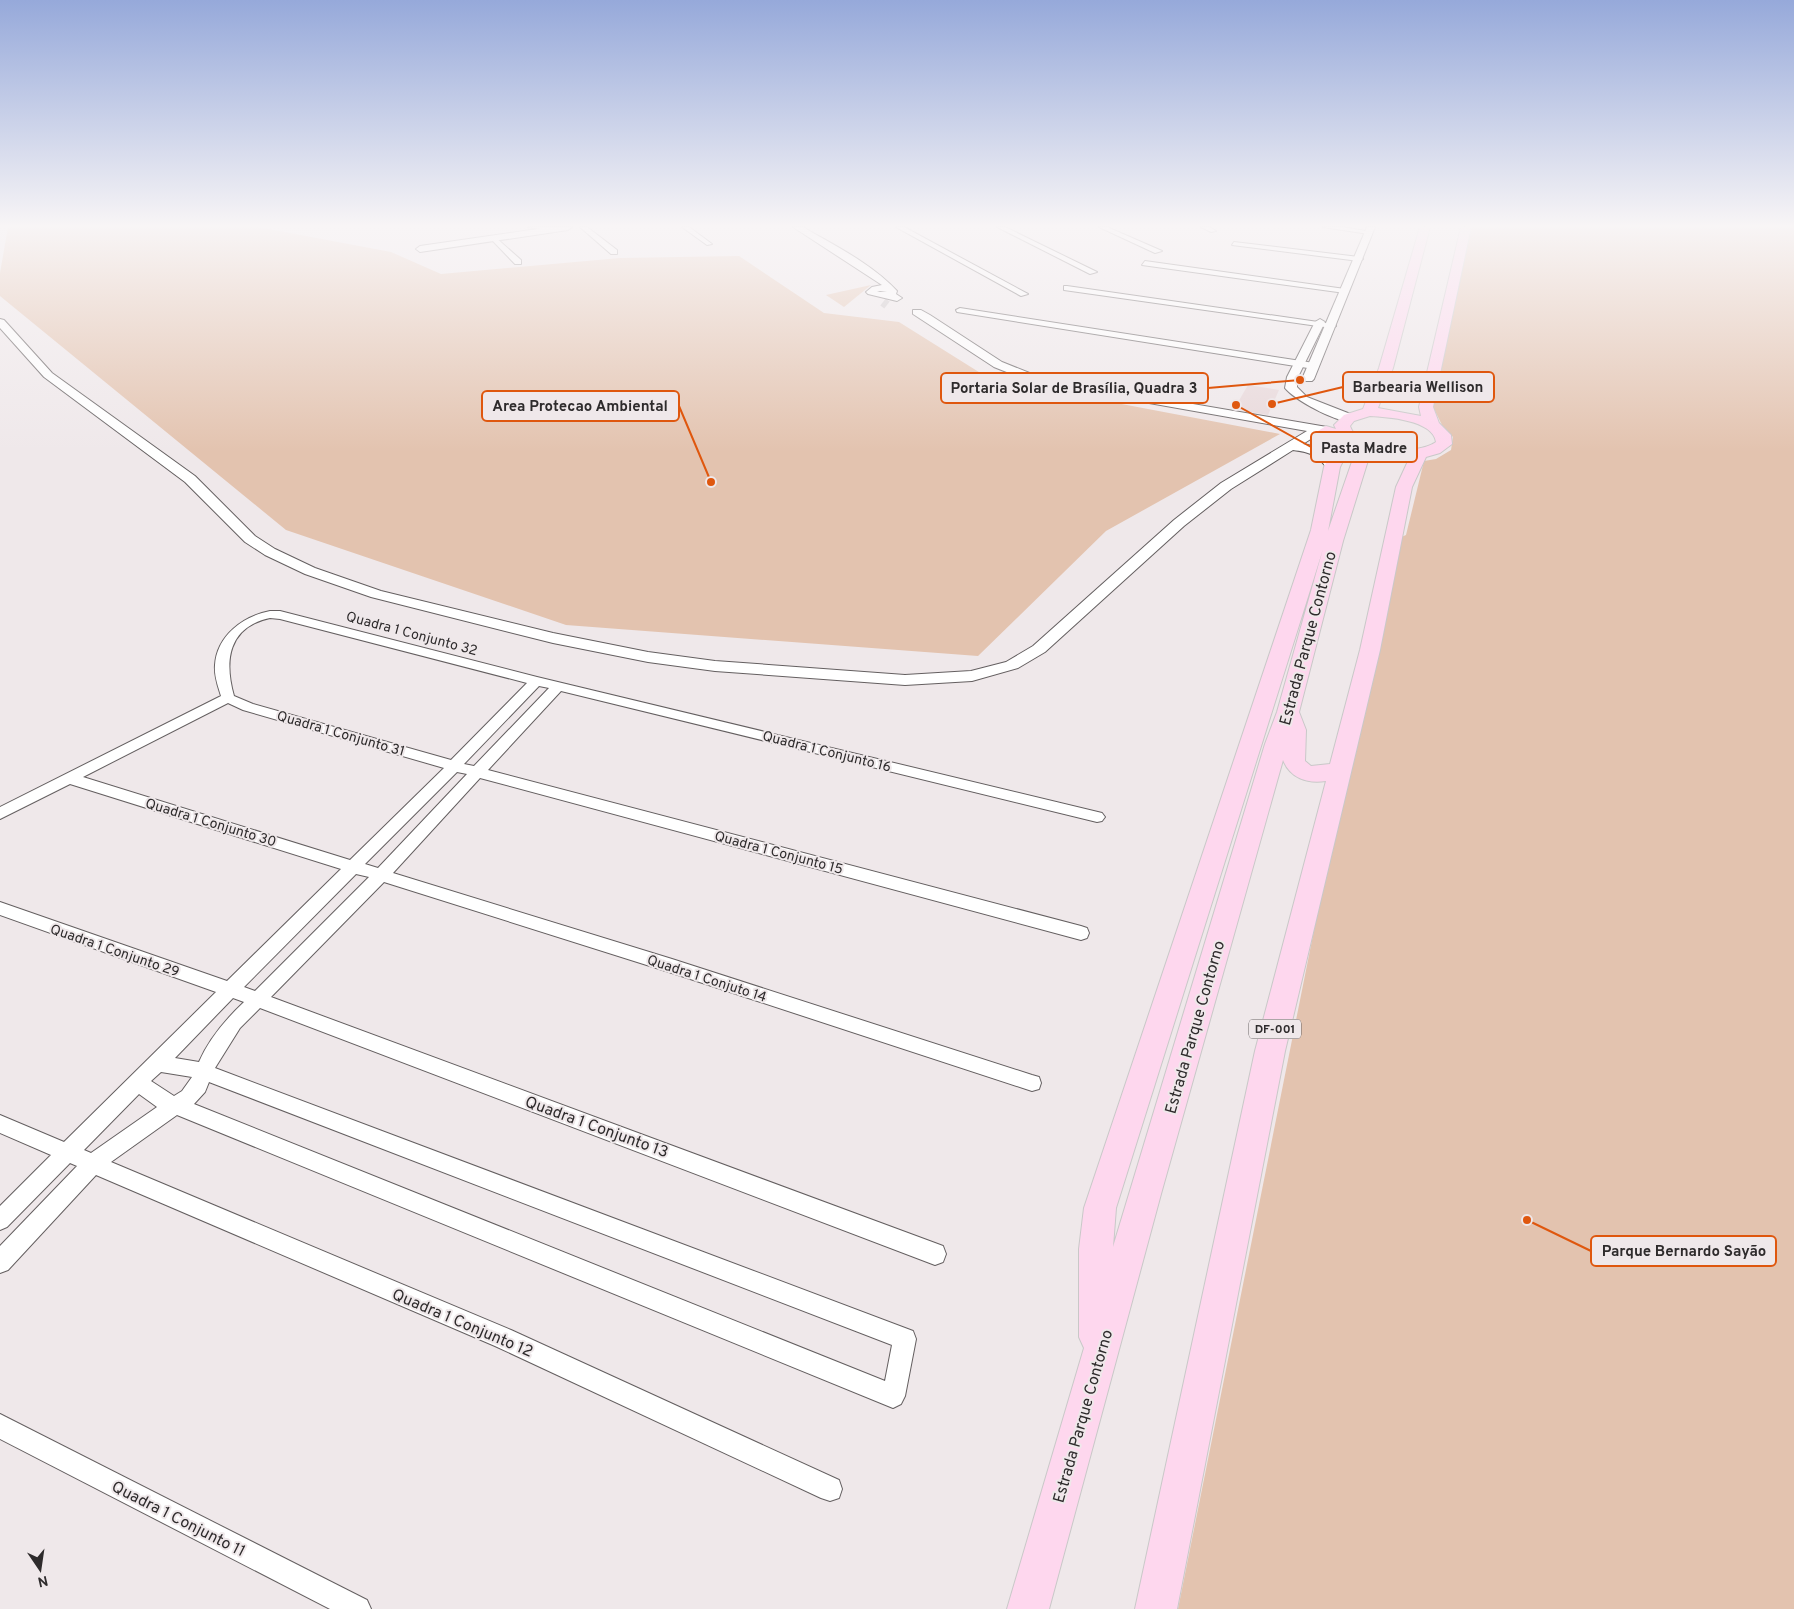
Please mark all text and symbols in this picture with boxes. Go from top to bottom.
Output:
callout: Barbearia Wellison [1343,372,1494,402]
callout: Portaria Solar de Brasília, Quadra 3 [941,373,1208,403]
text: Barbearia Wellison [1353,379,1483,398]
text: Portaria Solar de Brasília, Quadra 3 [951,380,1197,399]
callout: Area Protecao Ambiental [482,391,679,421]
text: Area Protecao Ambiental [492,398,668,417]
callout: Pasta Madre [1311,432,1417,462]
text: Pasta Madre [1321,440,1407,459]
street label: Estrada Parque Contorno [1276,549,1342,728]
street label: Quadra 1 Conjunto 32 [344,609,479,660]
street label: Quadra 1 Conjunto 31 [275,708,406,761]
street label: Quadra 1 Conjunto 16 [760,728,893,777]
street label: Quadra 1 Conjunto 30 [143,795,278,851]
street label: Quadra 1 Conjunto 15 [712,828,845,879]
street label: Quadra 1 Conjunto 29 [48,921,181,982]
street label: Estrada Parque Contorno [1162,939,1230,1117]
street label: Quadra 1 Conjuto 14 [645,952,768,1007]
road number: DF-001 [1249,1020,1301,1038]
street label: Quadra 1 Conjunto 13 [522,1093,671,1163]
callout: Parque Bernardo Sayão [1591,1236,1776,1266]
text: Parque Bernardo Sayão [1602,1243,1766,1262]
street label: Quadra 1 Conjunto 12 [389,1285,536,1363]
street label: Estrada Parque Contorno [1050,1328,1118,1506]
street label: Quadra 1 Conjunto 11 [108,1477,248,1562]
north arrow [15,1544,65,1594]
text: N [36,1571,49,1590]

